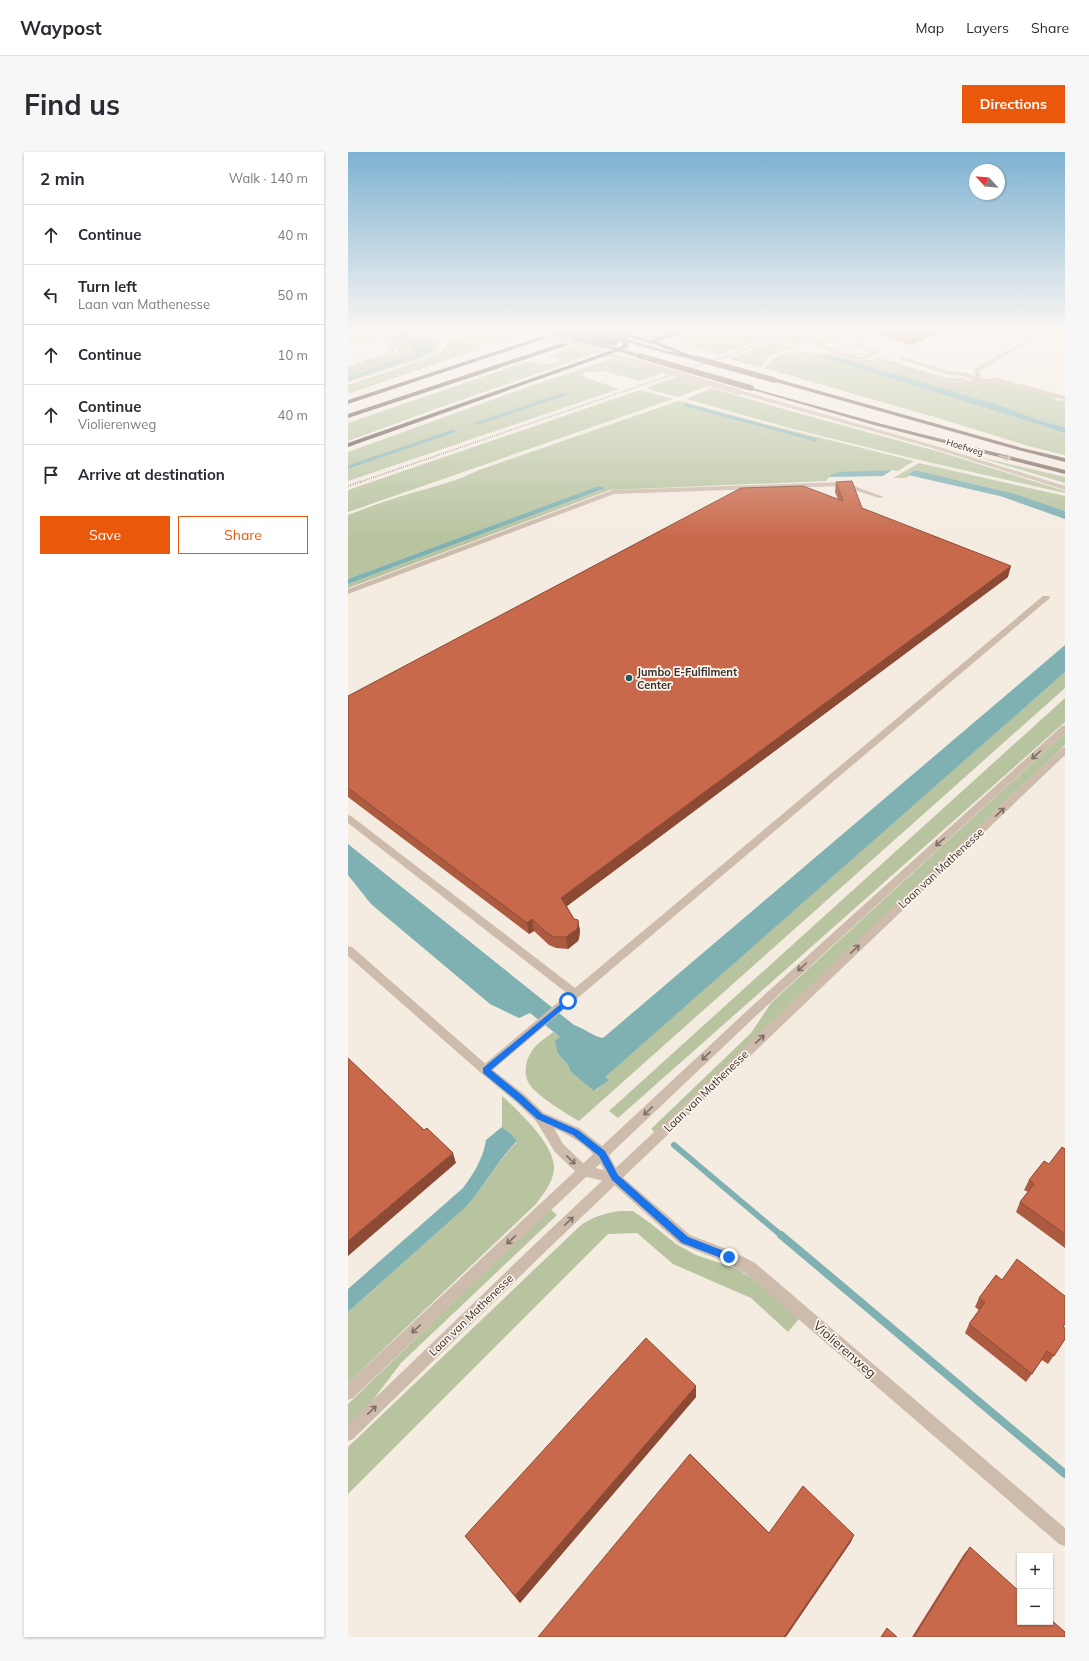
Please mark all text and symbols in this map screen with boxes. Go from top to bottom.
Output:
text: Waypost [20,16,102,40]
text: Map [915,19,944,37]
text: Layers [966,19,1009,37]
text: Share [1031,19,1069,37]
button: Directions [962,85,1065,123]
text: Find us [24,87,120,122]
north arrow [969,164,1005,200]
text: 2 min [40,168,85,189]
text: Walk · 140 m [229,170,308,186]
icon: ahead [40,224,62,246]
text: Continue [78,225,141,244]
text: 40 m [278,227,308,243]
text: Turn left [78,277,137,296]
icon: left [40,284,62,306]
text: 50 m [278,287,308,303]
text: Laan van Mathenesse [78,296,210,312]
icon: ahead [40,344,62,366]
text: Continue [78,345,141,364]
text: 10 m [278,347,308,363]
text: Continue [78,397,141,416]
icon: ahead [40,404,62,426]
text: 40 m [278,407,308,423]
text: Violierenweg [78,416,156,432]
street label: Hoefweg [945,436,985,458]
one-way arrow [998,454,1011,462]
icon: arrive [40,464,62,486]
text: Arrive at destination [78,465,225,484]
button: Save [40,516,170,554]
button: Share [178,516,308,554]
place label: Jumbo E-Fulfilment Center [637,665,737,692]
marker: Jumbo E-Fulfilment Center [624,673,634,683]
one-way arrow [1031,750,1041,759]
one-way arrow [995,807,1005,817]
street label: Laan van Mathenesse [895,825,987,911]
one-way arrow [935,837,945,847]
one-way arrow [850,945,860,954]
one-way arrow [797,962,807,972]
route start [559,992,577,1010]
one-way arrow [755,1034,765,1044]
street label: Laan van Mathenesse [661,1047,751,1135]
one-way arrow [701,1051,711,1061]
one-way arrow [643,1106,653,1116]
one-way arrow [566,1155,576,1164]
one-way arrow [564,1216,574,1225]
one-way arrow [506,1235,516,1245]
route end [720,1248,738,1266]
street label: Laan van Mathenesse [426,1271,516,1359]
street label: Violierenweg [810,1317,880,1381]
one-way arrow [411,1324,421,1333]
one-way arrow [367,1406,377,1415]
map controls [1017,1553,1053,1625]
button: + [1017,1553,1053,1589]
button: − [1017,1589,1053,1625]

